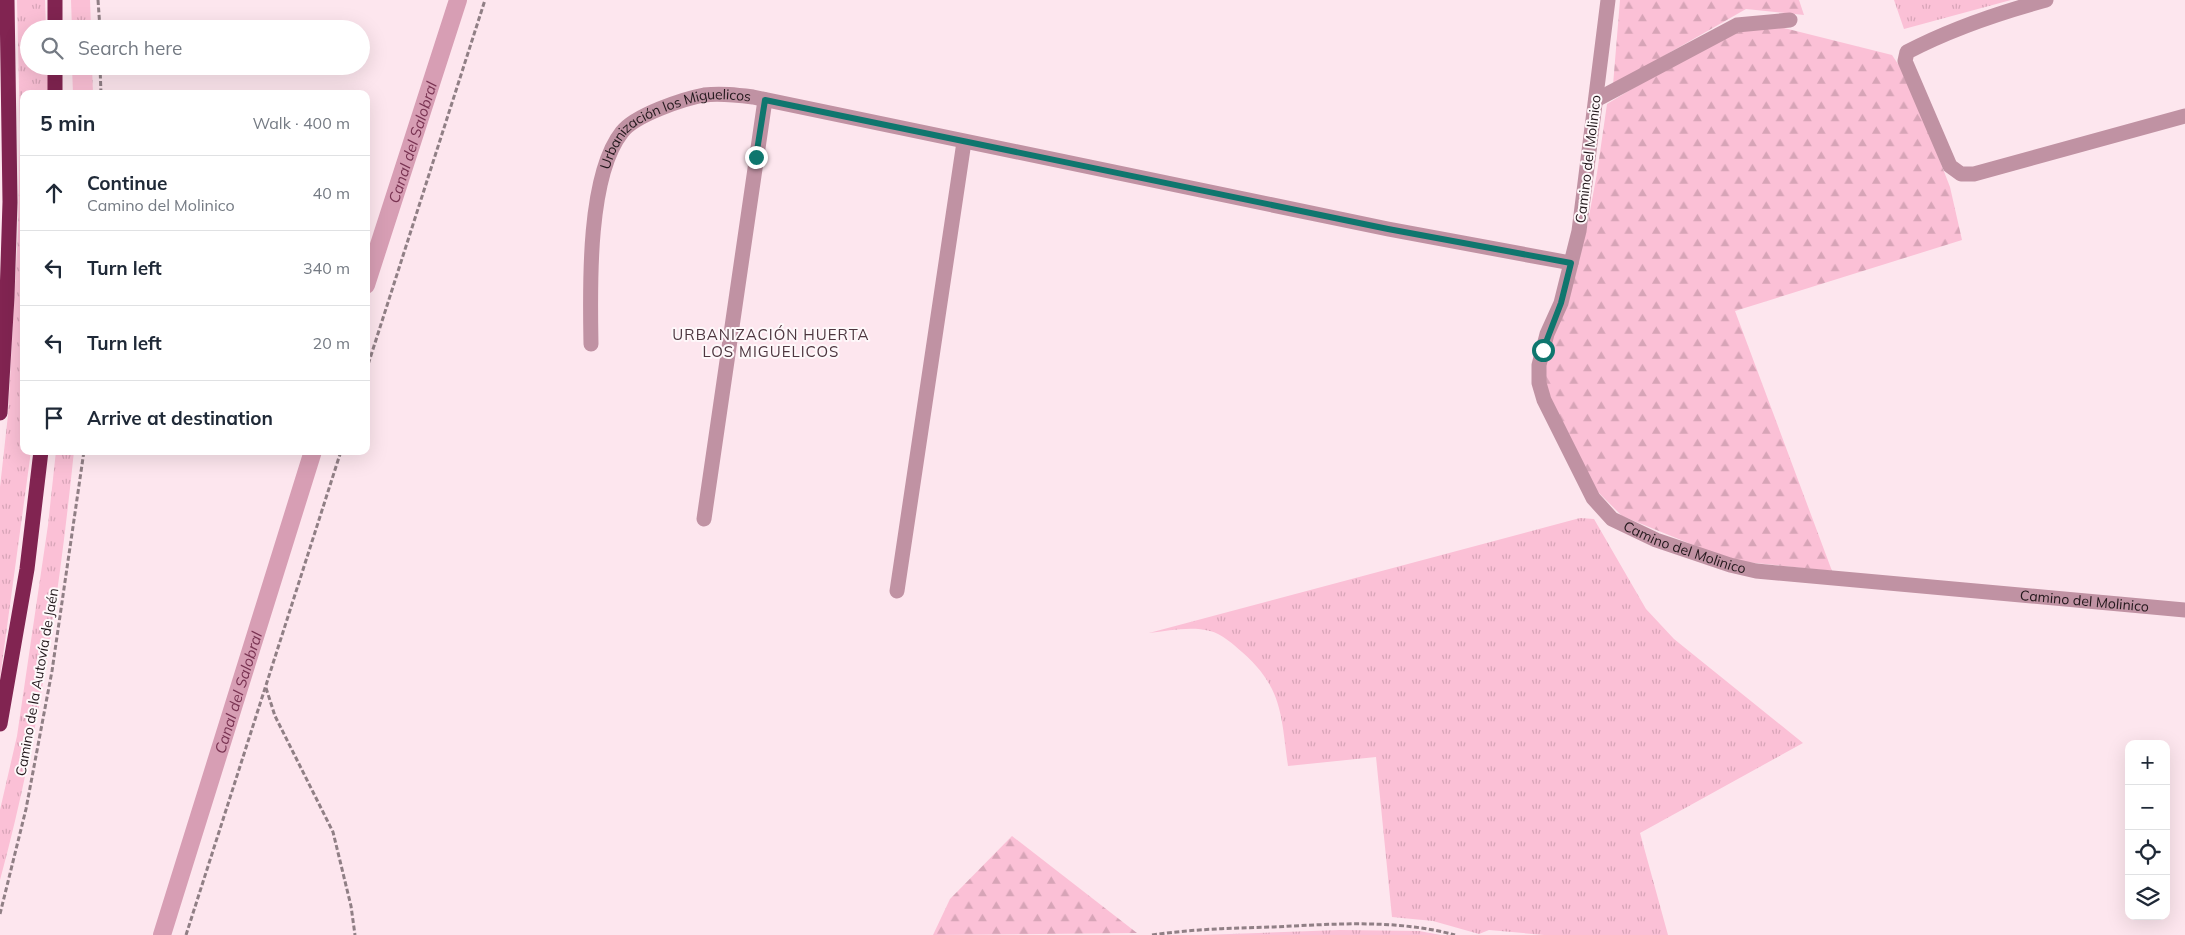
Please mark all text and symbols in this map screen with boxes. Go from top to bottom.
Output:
search box [20,20,370,75]
icon: search [38,34,66,62]
text: Search here [78,36,182,60]
water label: Canal del Salobral [384,79,441,205]
street label: Urbanización los Miguelicos [596,85,752,172]
street label: Camino del Molinico [1571,94,1605,224]
text: 5 min [40,110,95,136]
text: Walk · 400 m [252,113,350,133]
route end [745,146,768,169]
text: Continue [87,171,167,195]
icon: ahead [40,179,68,207]
text: 40 m [313,183,350,203]
text: Camino del Molinico [87,195,235,215]
icon: left [40,254,68,282]
text: Turn left [87,256,162,280]
text: 340 m [303,258,350,278]
district label: URBANIZACIÓN HUERTA LOS MIGUELICOS [672,325,870,361]
icon: left [40,329,68,357]
text: Turn left [87,331,162,355]
text: 20 m [313,333,350,353]
route start [1532,339,1555,362]
icon: arrive [40,404,68,432]
text: Arrive at destination [87,406,273,430]
street label: Camino del Molinico [1620,517,1748,577]
street label: Camino del Molinico [2019,586,2150,616]
street label: Camino de la Autovía de Jaén [12,587,62,777]
water label: Canal del Salobral [210,629,266,756]
map controls [2125,740,2170,920]
button: + [2125,740,2170,785]
button: − [2125,785,2170,830]
button: locate [2125,830,2170,875]
button: layers [2125,875,2170,920]

